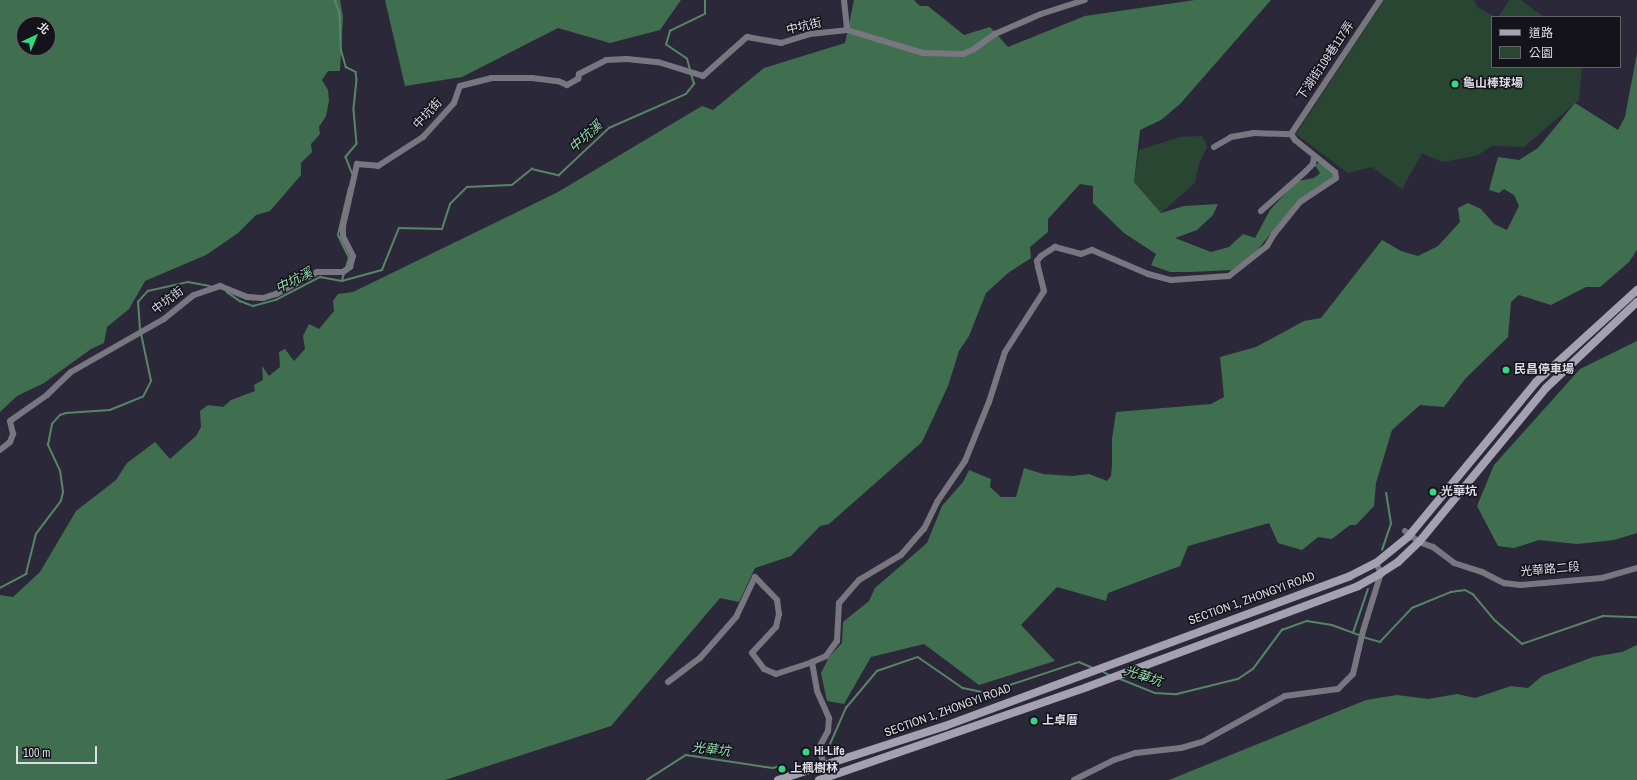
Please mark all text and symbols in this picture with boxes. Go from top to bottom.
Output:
north arrow [16,16,56,56]
street label: 中坑街 [785,16,823,38]
legend [1491,16,1621,68]
text: 北 [35,19,52,37]
street label: 下湖街109巷117弄 [1294,19,1358,103]
text: 道路 [1529,25,1553,41]
text: 公園 [1529,45,1553,61]
place label: 龜山棒球場 [1463,77,1523,91]
marker: 龜山棒球場 [1450,79,1460,89]
street label: 中坑街 [410,96,446,132]
water label: 中坑溪 [566,118,606,156]
water label: 中坑溪 [273,265,315,297]
street label: 中坑街 [149,284,187,318]
place label: 民昌停車場 [1514,363,1574,377]
marker: 民昌停車場 [1501,365,1511,375]
place label: 光華坑 [1441,485,1477,499]
marker: 光華坑 [1428,487,1438,497]
street label: 光華路二段 [1519,560,1581,580]
street label: SECTION 1, ZHONGYI ROAD [1187,569,1317,629]
water label: 光華坑 [1122,664,1164,690]
street label: SECTION 1, ZHONGYI ROAD [883,681,1013,741]
place label: 上卓厝 [1042,714,1078,728]
marker: 上卓厝 [1029,716,1039,726]
scale bar [18,738,99,764]
water label: 光華坑 [691,740,731,760]
text: 100 m [23,745,50,761]
place label: Hi-Life [814,745,845,759]
marker: Hi-Life [801,747,811,757]
place label: 上楓樹林 [790,762,838,776]
marker: 上楓樹林 [777,764,787,774]

